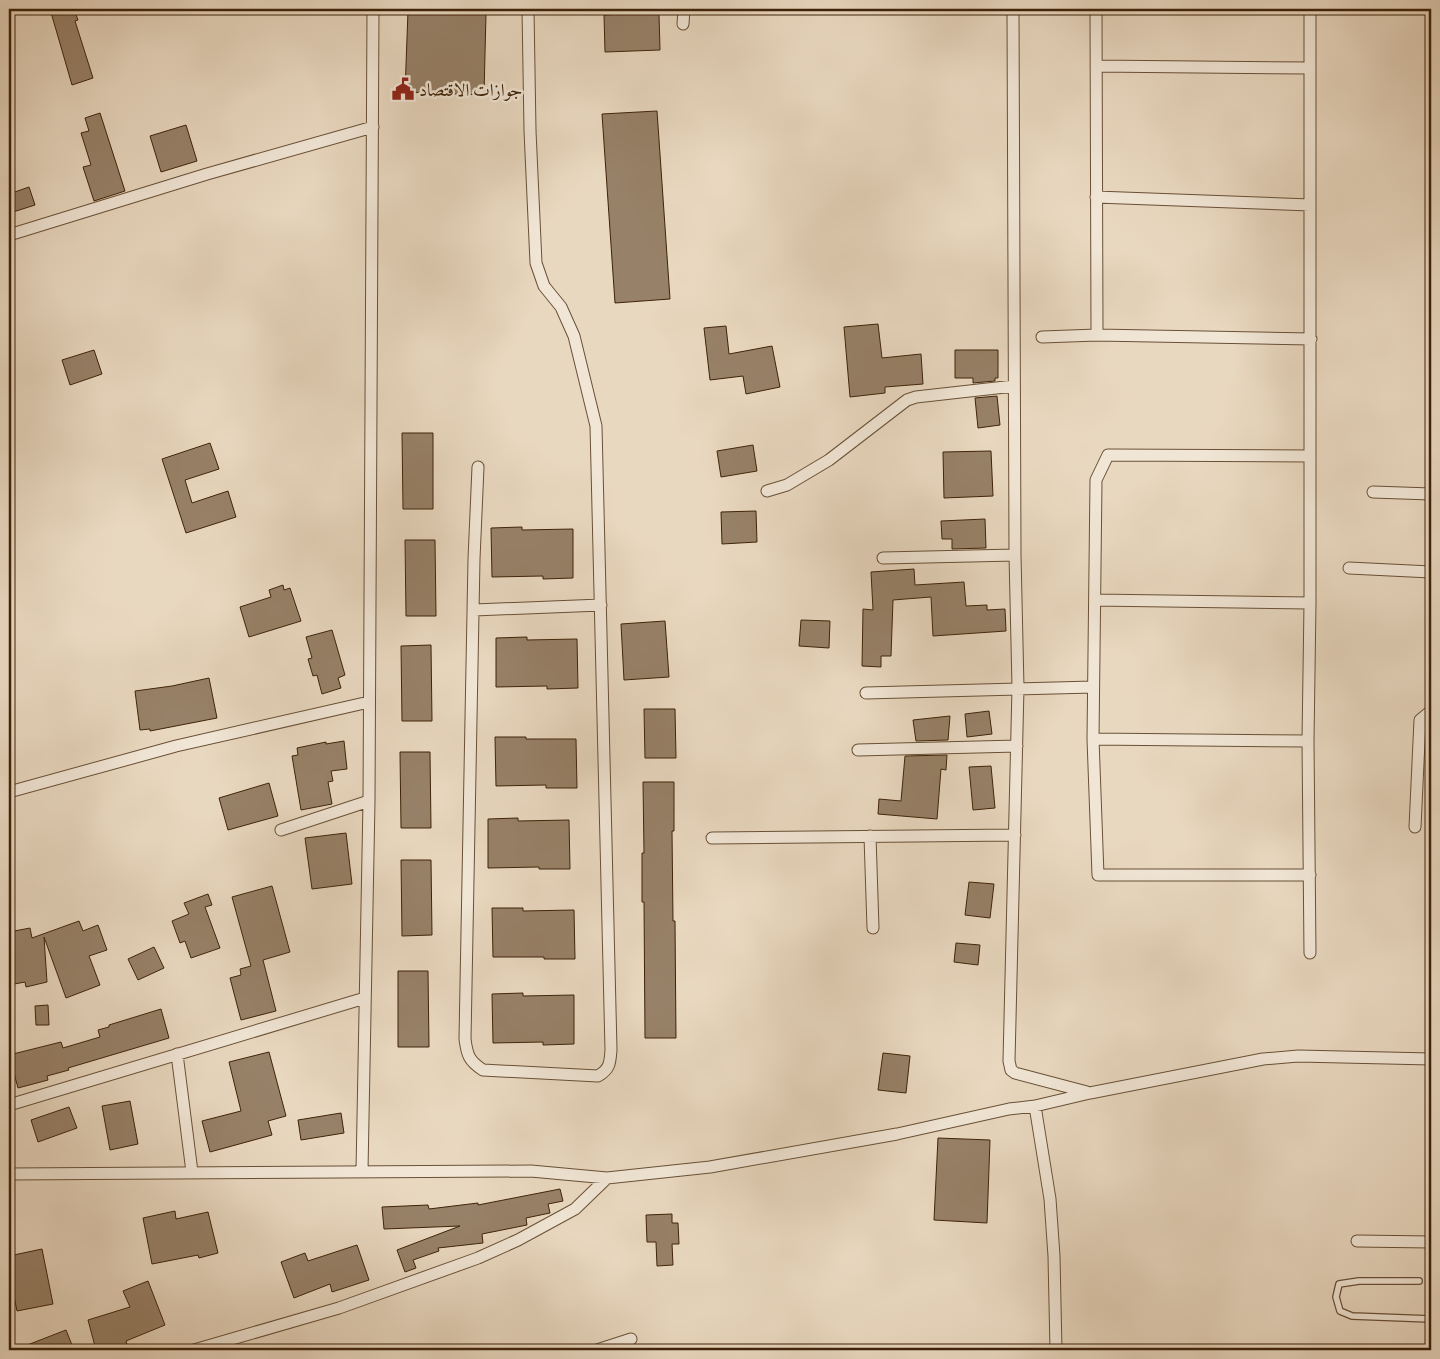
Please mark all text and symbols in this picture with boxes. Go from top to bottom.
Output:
public building icon: جوازات الاقتصاد [390,76,416,102]
place label: جوازات الاقتصاد [419,78,523,101]

